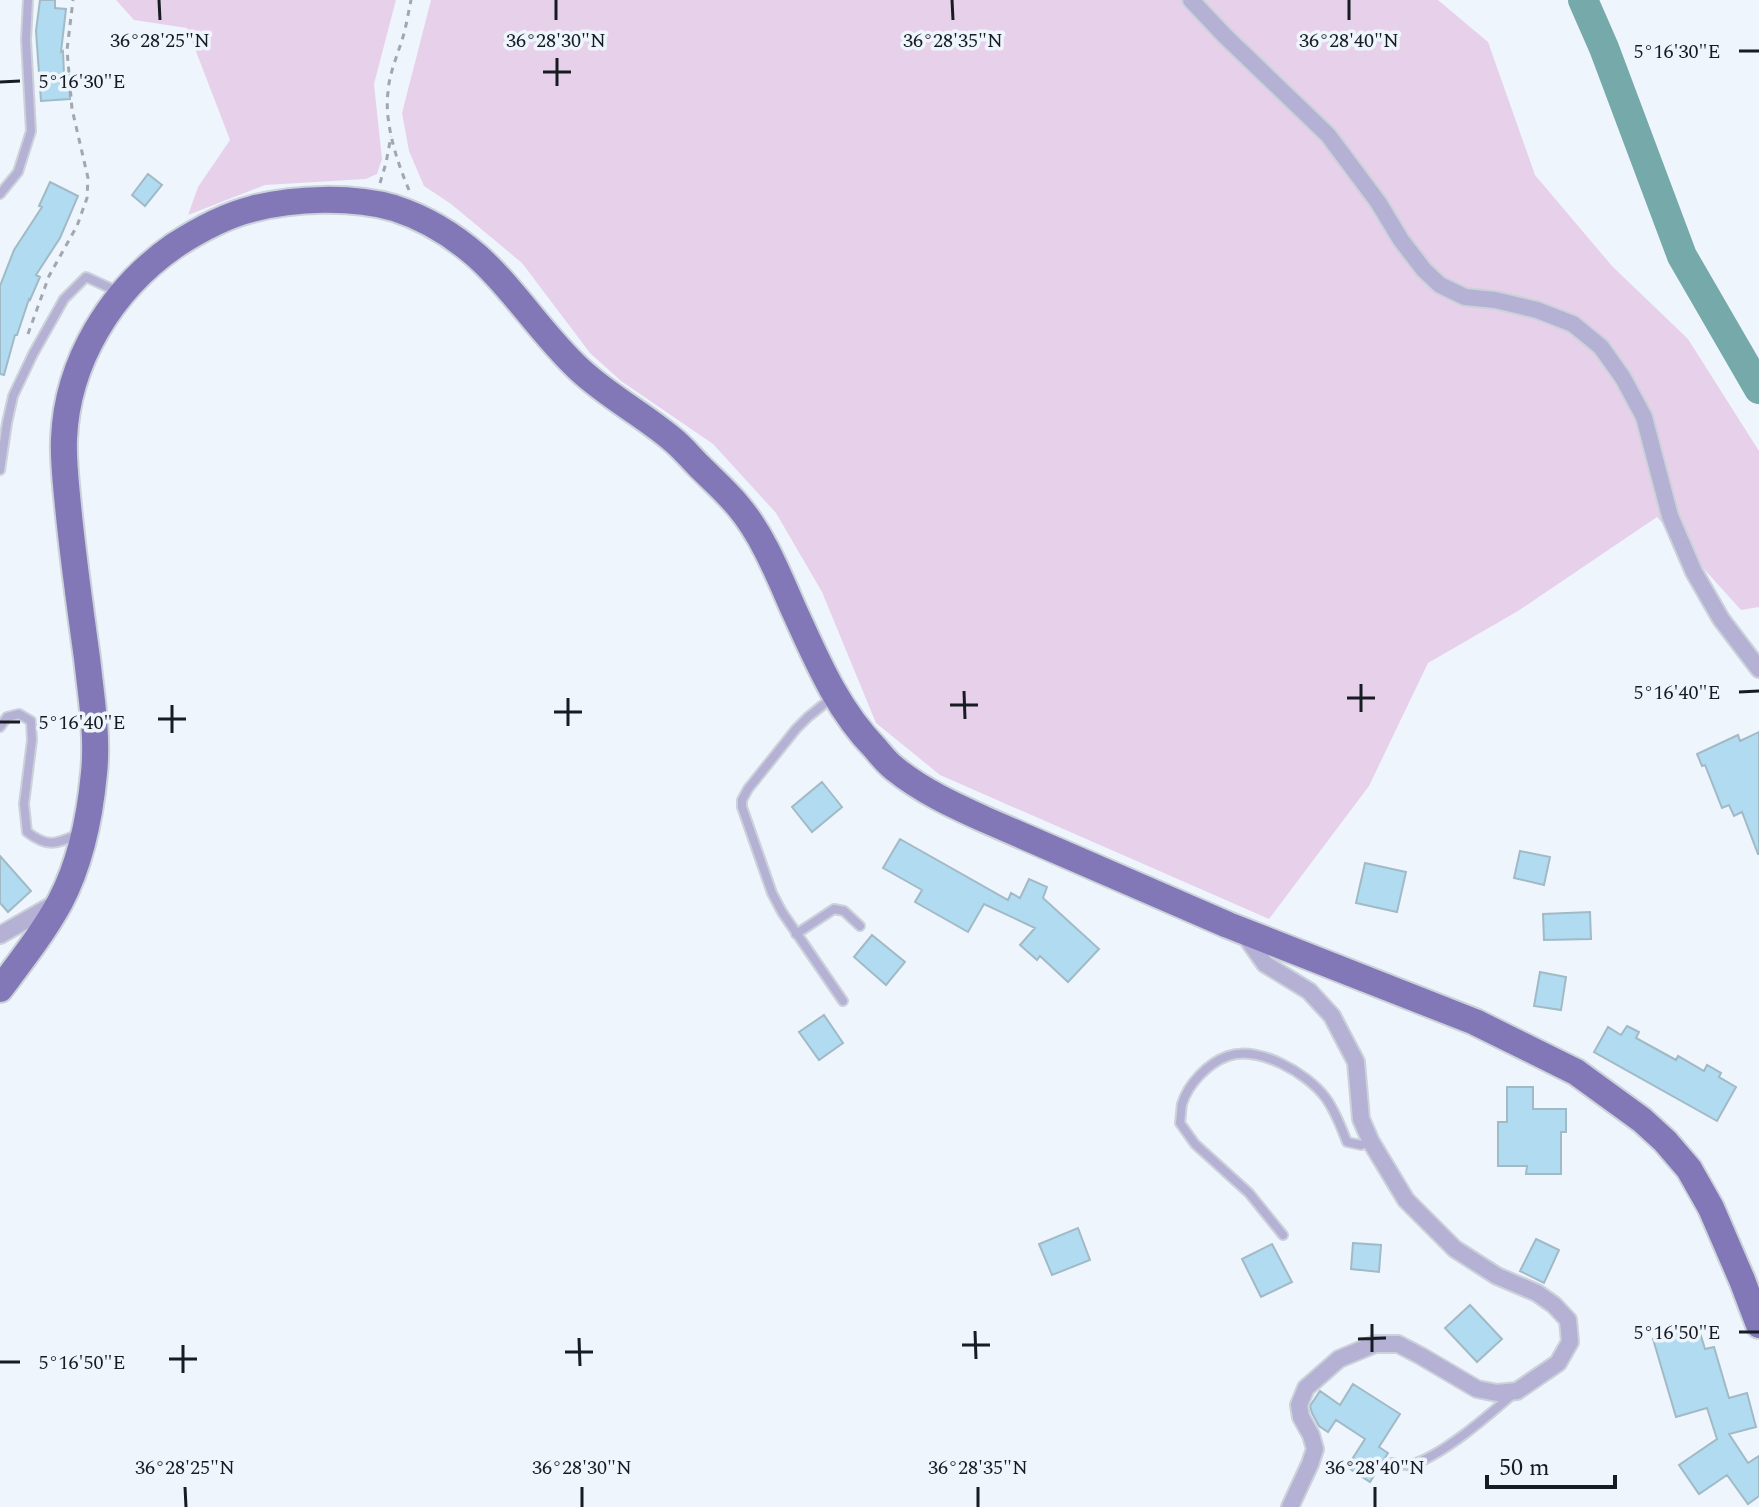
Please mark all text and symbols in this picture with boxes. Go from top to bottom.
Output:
text: 36°28'25"N [110,26,210,56]
text: 36°28'30"N [506,26,606,56]
text: 36°28'35"N [903,26,1003,56]
text: 36°28'40"N [1299,26,1399,56]
text: 5°16'30"E [1633,37,1721,67]
text: 5°16'30"E [38,67,126,97]
text: 5°16'40"E [1633,678,1721,708]
text: 5°16'40"E [38,708,126,738]
text: 5°16'50"E [1633,1318,1721,1348]
text: 5°16'50"E [38,1348,126,1378]
scale bar [1487,1439,1615,1489]
text: 50 m [1499,1450,1550,1486]
text: 36°28'25"N [135,1453,235,1483]
text: 36°28'30"N [532,1453,632,1483]
text: 36°28'35"N [928,1453,1028,1483]
text: 36°28'40"N [1325,1453,1425,1483]

